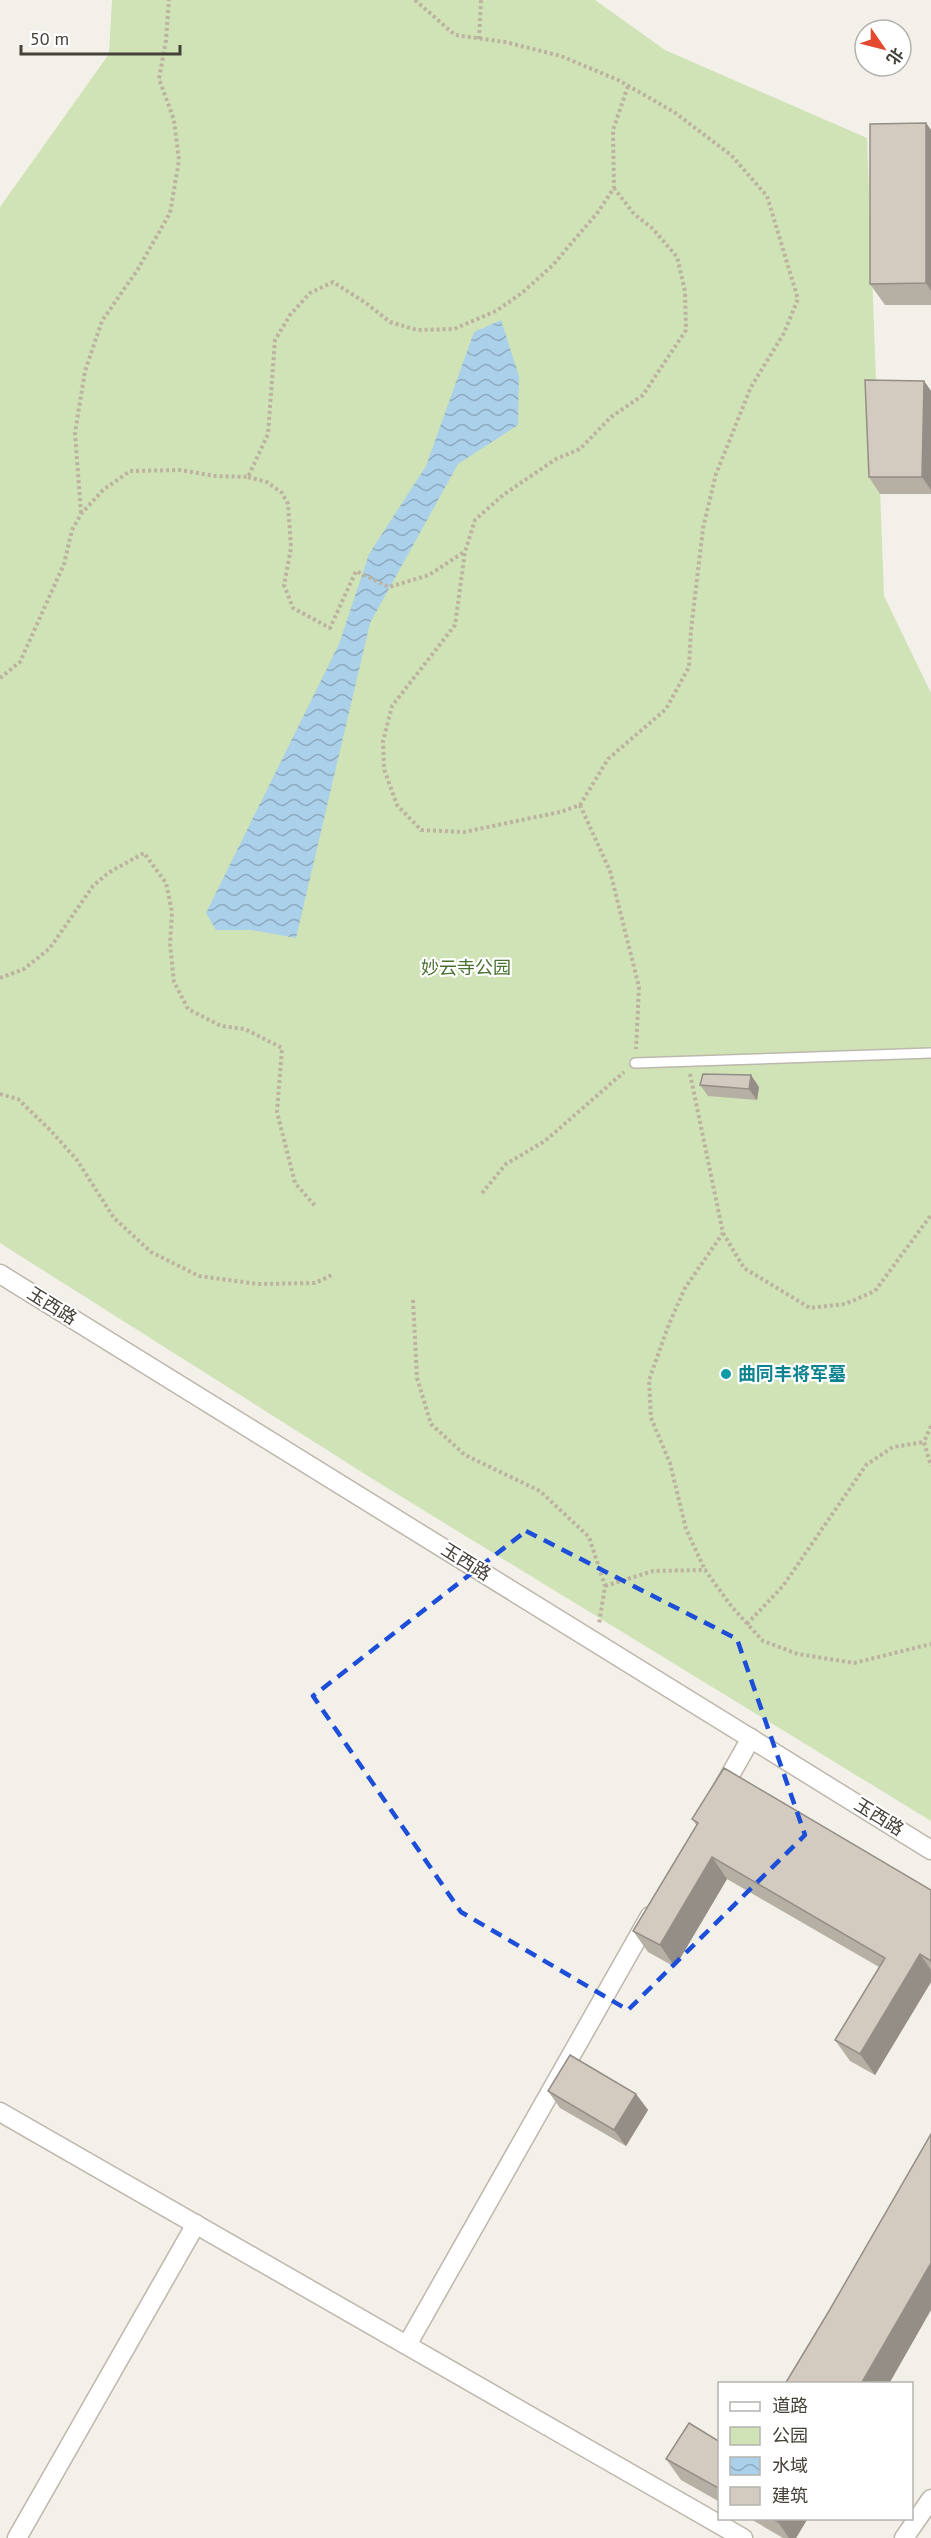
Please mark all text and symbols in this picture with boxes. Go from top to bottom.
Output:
scale bar [21,18,180,56]
north arrow [853,18,913,78]
text: 50 m [30,27,69,50]
text: 北 [883,44,908,69]
park label: 妙云寺公园 [421,956,511,979]
street label: 玉西路 [23,1282,81,1330]
place label: 曲同丰将军墓 [738,1362,846,1385]
marker: 曲同丰将军墓 [719,1367,733,1381]
street label: 玉西路 [437,1538,495,1586]
street label: 玉西路 [850,1793,908,1841]
legend [718,2382,913,2520]
text: 道路 [772,2394,808,2417]
text: 公园 [772,2424,808,2447]
text: 水域 [772,2454,808,2477]
text: 建筑 [772,2484,808,2507]

